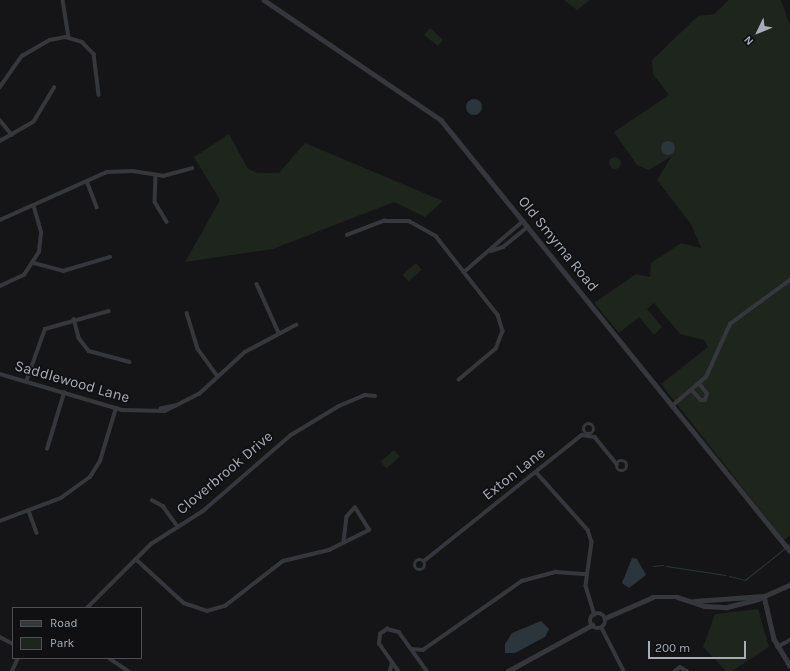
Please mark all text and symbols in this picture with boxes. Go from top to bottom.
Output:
north arrow [738,12,778,52]
text: N [741,33,756,48]
street label: Old Smyrna Road [514,193,602,295]
street label: Saddlewood Lane [12,357,132,407]
street label: Cloverbrook Drive [173,428,277,518]
street label: Exton Lane [479,444,549,504]
legend [12,607,142,659]
text: Road [50,616,78,630]
scale bar [650,633,748,659]
text: Park [50,636,74,650]
text: 200 m [655,641,690,655]

